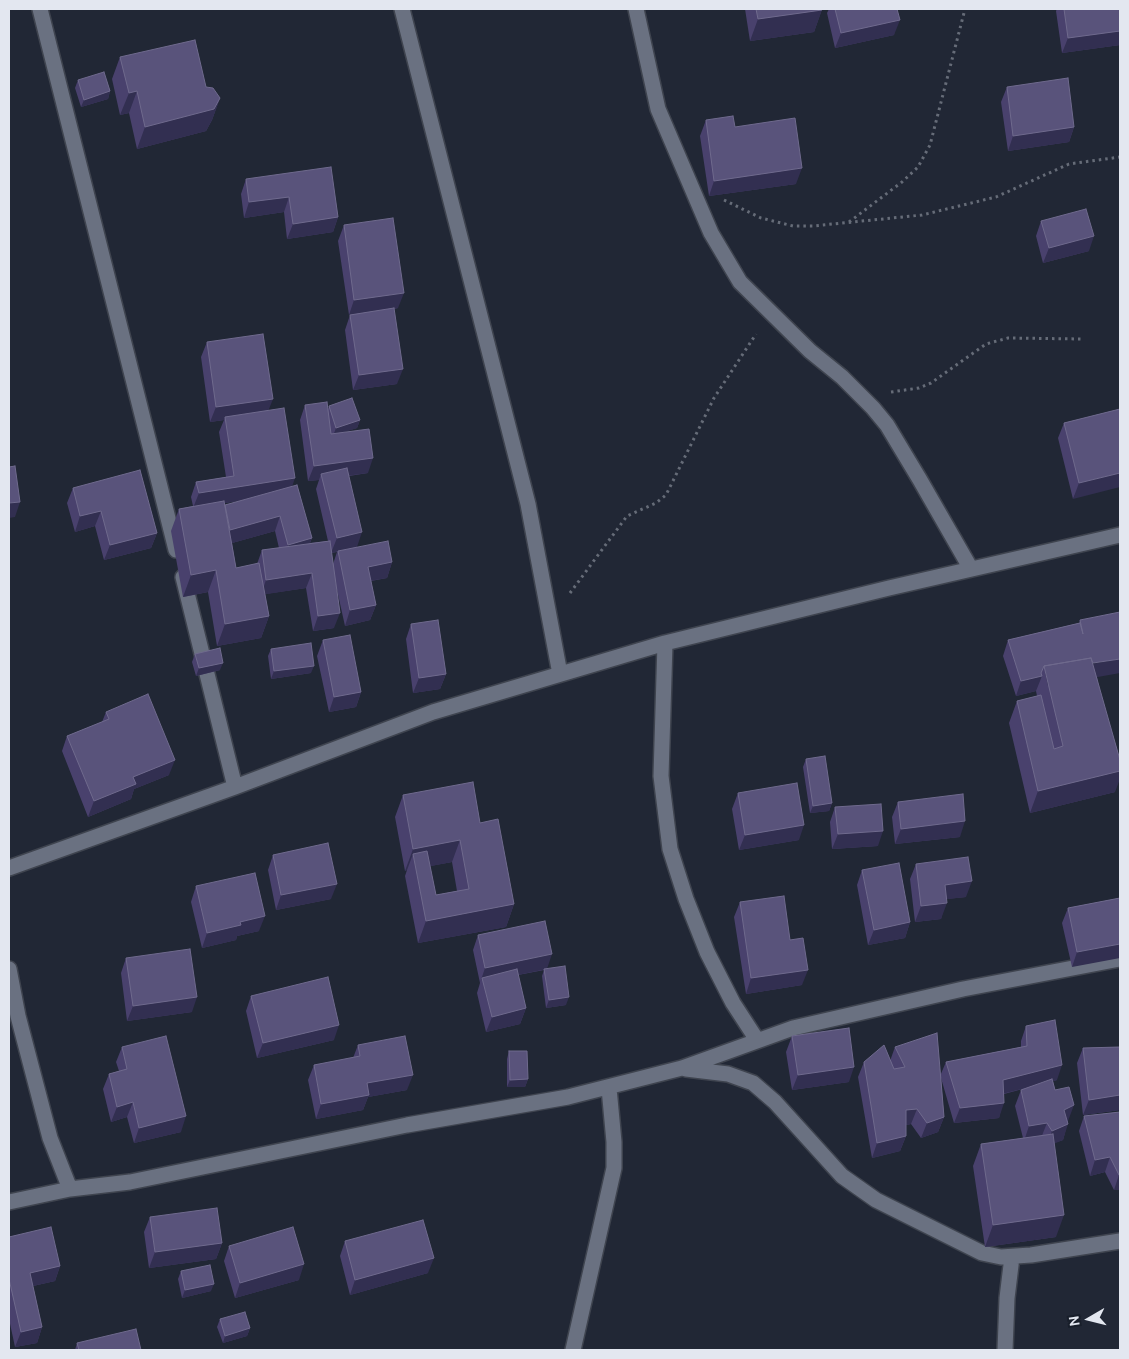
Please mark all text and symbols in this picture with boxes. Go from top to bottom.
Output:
north arrow [1064,1294,1114,1344]
text: N [1065,1315,1083,1327]

